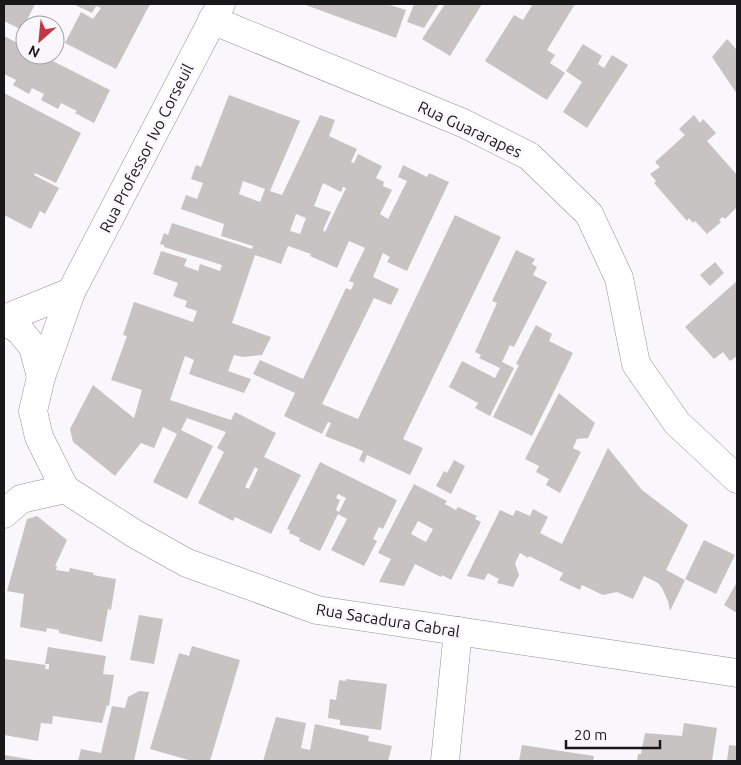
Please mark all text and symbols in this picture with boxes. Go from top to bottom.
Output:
north arrow [15,15,65,65]
text: N [26,42,42,61]
street label: Rua Professor Ivo Corseuil [96,61,196,235]
street label: Rua Guararapes [415,97,525,161]
street label: Rua Sacadura Cabral [315,600,461,640]
scale bar [566,718,660,750]
text: 20 m [574,726,607,743]

